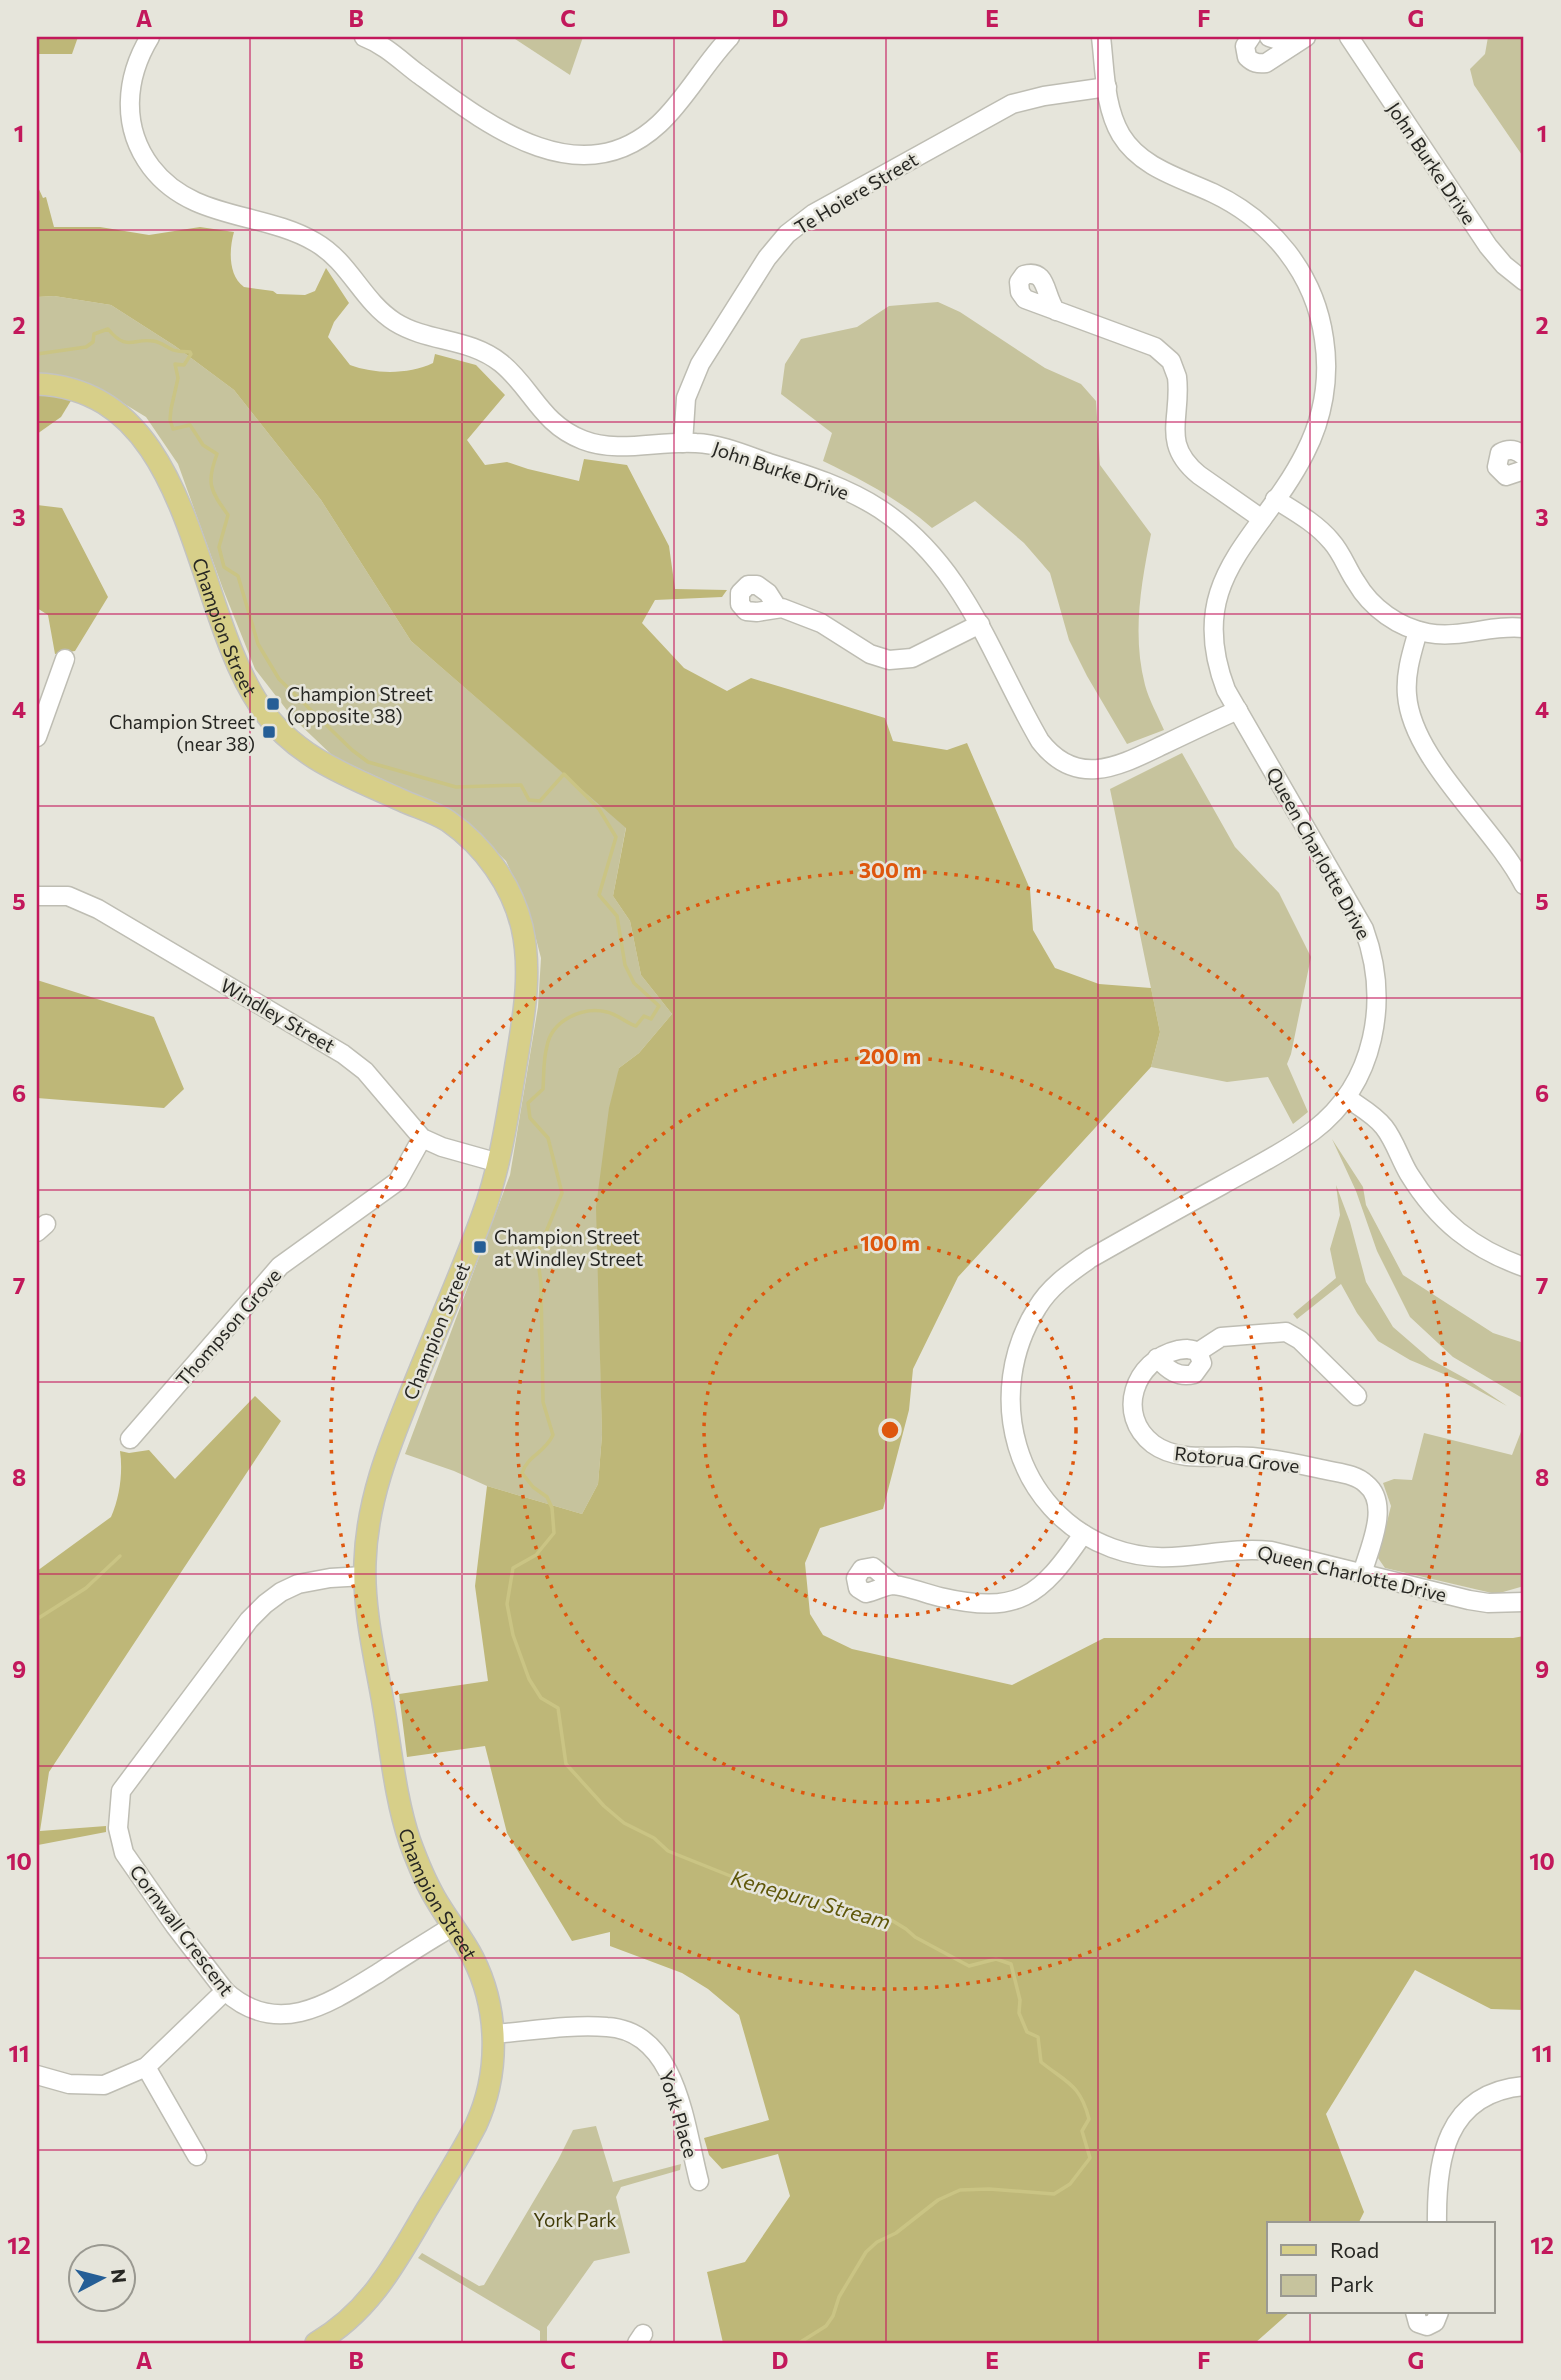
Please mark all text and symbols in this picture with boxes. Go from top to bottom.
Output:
text: A [136,4,153,32]
text: B [348,4,364,32]
text: C [560,4,576,32]
text: D [772,4,789,32]
text: E [985,4,999,32]
text: F [1197,4,1211,32]
text: G [1408,4,1424,32]
street label: John Burke Drive [1383,98,1481,228]
text: 1 [14,119,24,147]
text: 1 [1537,119,1547,147]
street label: Te Hoiere Street [790,147,922,239]
text: 2 [12,311,26,339]
text: 2 [1535,311,1549,339]
street label: John Burke Drive [710,436,852,504]
text: 3 [12,503,26,531]
text: 3 [1535,503,1549,531]
street label: Champion Street [189,554,263,700]
place label: Champion Street (opposite 38) [287,682,433,727]
text: 4 [12,695,26,723]
text: 4 [1535,695,1549,723]
marker: Champion Street (opposite 38) [265,696,281,712]
place label: Champion Street (near 38) [109,710,255,755]
marker: Champion Street (near 38) [261,724,277,740]
street label: Queen Charlotte Drive [1262,763,1376,943]
text: 300 m [859,857,921,882]
text: 5 [12,887,26,915]
text: 5 [1535,887,1549,915]
street label: Windley Street [217,973,339,1057]
text: 200 m [859,1043,921,1068]
text: 6 [12,1079,26,1107]
text: 6 [1535,1079,1549,1107]
place label: Champion Street at Windley Street [494,1225,643,1270]
text: 100 m [860,1230,920,1255]
marker: Champion Street at Windley Street [472,1239,488,1255]
street label: Champion Street [398,1259,474,1403]
street label: Thompson Grove [171,1264,285,1390]
text: 7 [13,1271,25,1299]
text: 7 [1536,1271,1548,1299]
centre of rings [878,1418,902,1442]
street label: Rotorua Grove [1173,1441,1301,1477]
text: 8 [12,1463,26,1491]
text: 8 [1535,1463,1549,1491]
street label: Queen Charlotte Drive [1255,1540,1449,1606]
text: 9 [12,1655,26,1683]
text: 9 [1535,1655,1549,1683]
street label: Champion Street [395,1825,483,1963]
text: 10 [6,1847,32,1875]
text: 10 [1529,1847,1555,1875]
street label: Cornwall Crescent [125,1860,239,2000]
water label: Kenepuru Stream [728,1864,894,1934]
text: 11 [9,2039,29,2067]
text: 11 [1532,2039,1552,2067]
street label: York Place [655,2068,703,2160]
park label: York Park [533,2208,617,2231]
legend [1267,2222,1494,2314]
text: 12 [7,2231,31,2259]
text: 12 [1530,2231,1554,2259]
text: Road [1330,2237,1379,2262]
north arrow [66,2244,136,2314]
text: N [107,2267,132,2284]
text: Park [1330,2271,1374,2296]
text: A [136,2346,153,2374]
text: B [348,2346,364,2374]
text: C [560,2346,576,2374]
text: D [772,2346,789,2374]
text: E [985,2346,999,2374]
text: F [1197,2346,1211,2374]
text: G [1408,2346,1424,2374]

